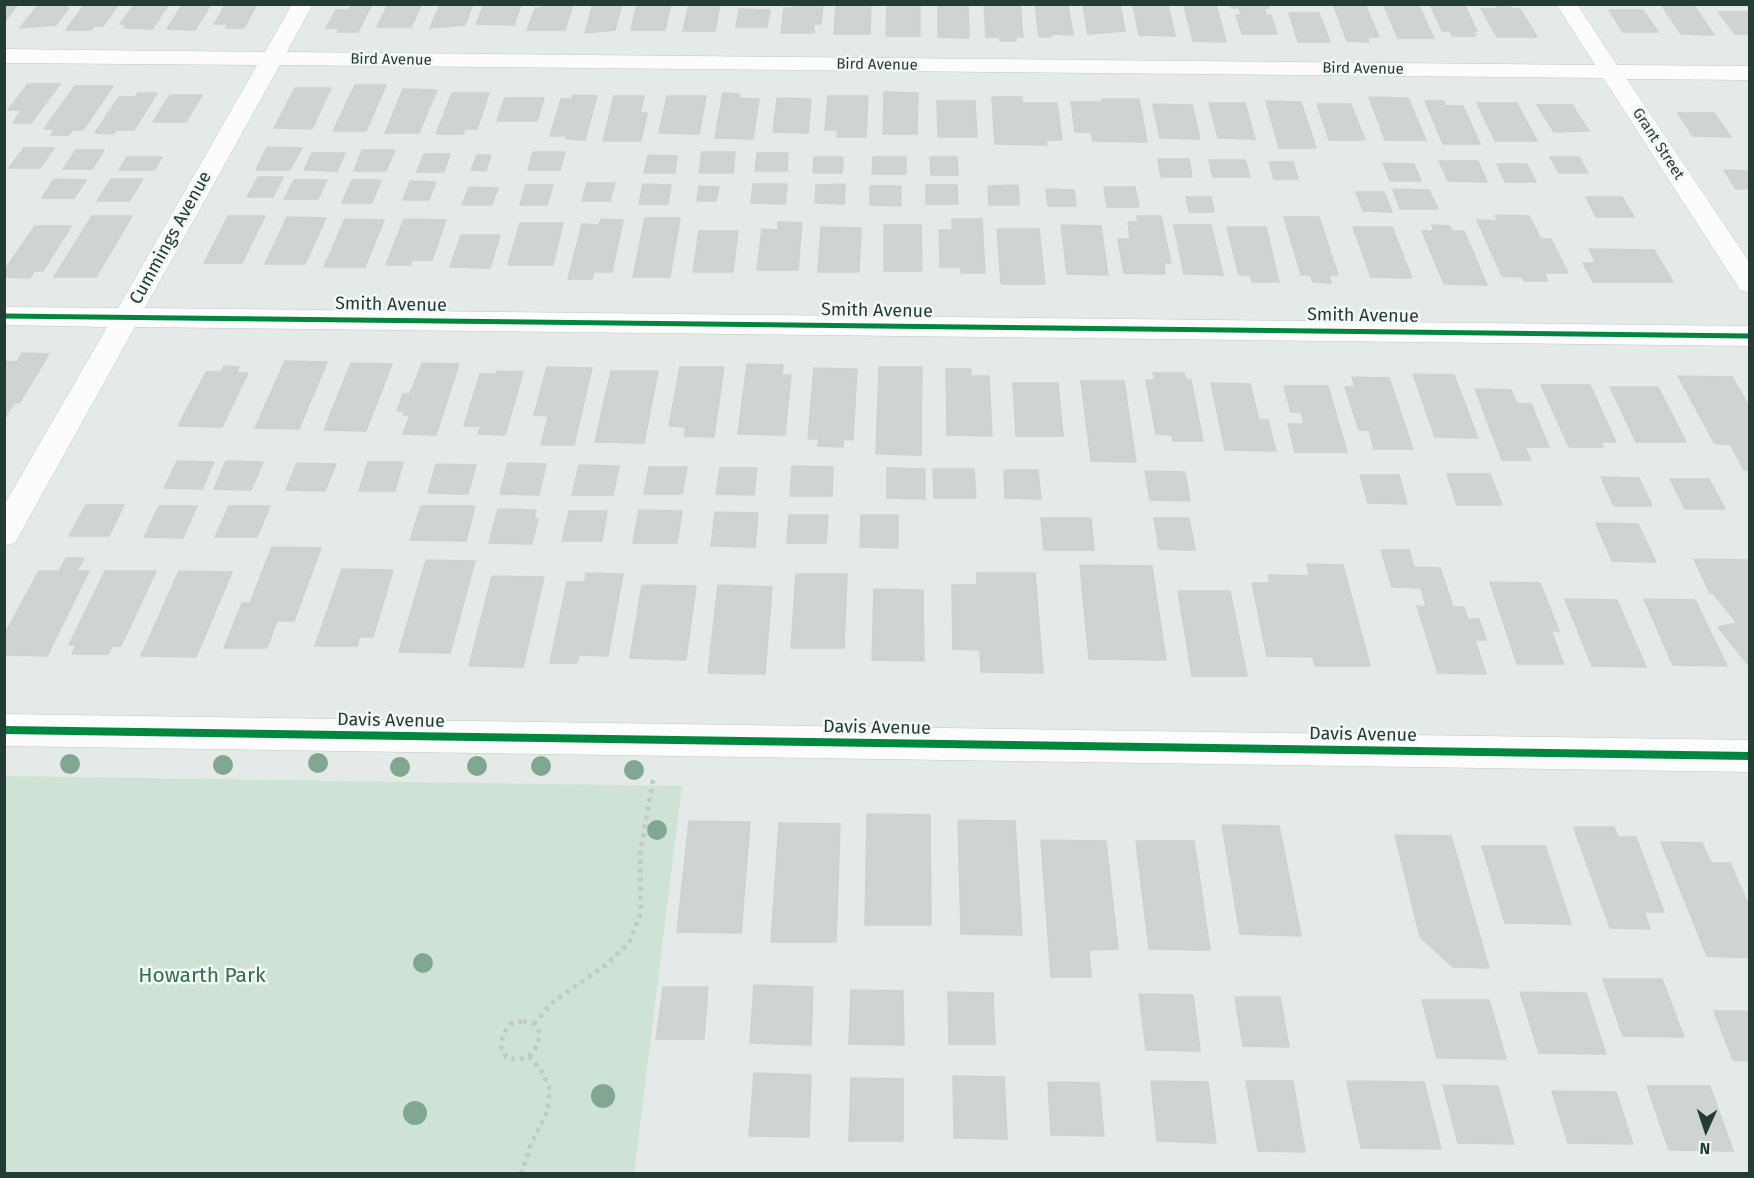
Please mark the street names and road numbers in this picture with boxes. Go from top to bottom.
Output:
street label: Bird Avenue [350,50,432,70]
street label: Bird Avenue [836,55,918,75]
street label: Bird Avenue [1322,59,1404,79]
street label: Grant Street [1628,105,1688,183]
street label: Cummings Avenue [125,168,217,308]
street label: Smith Avenue [335,293,447,317]
street label: Smith Avenue [821,299,933,323]
street label: Smith Avenue [1307,304,1419,328]
street label: Davis Avenue [337,709,445,733]
street label: Davis Avenue [823,716,931,740]
street label: Davis Avenue [1309,723,1417,747]

